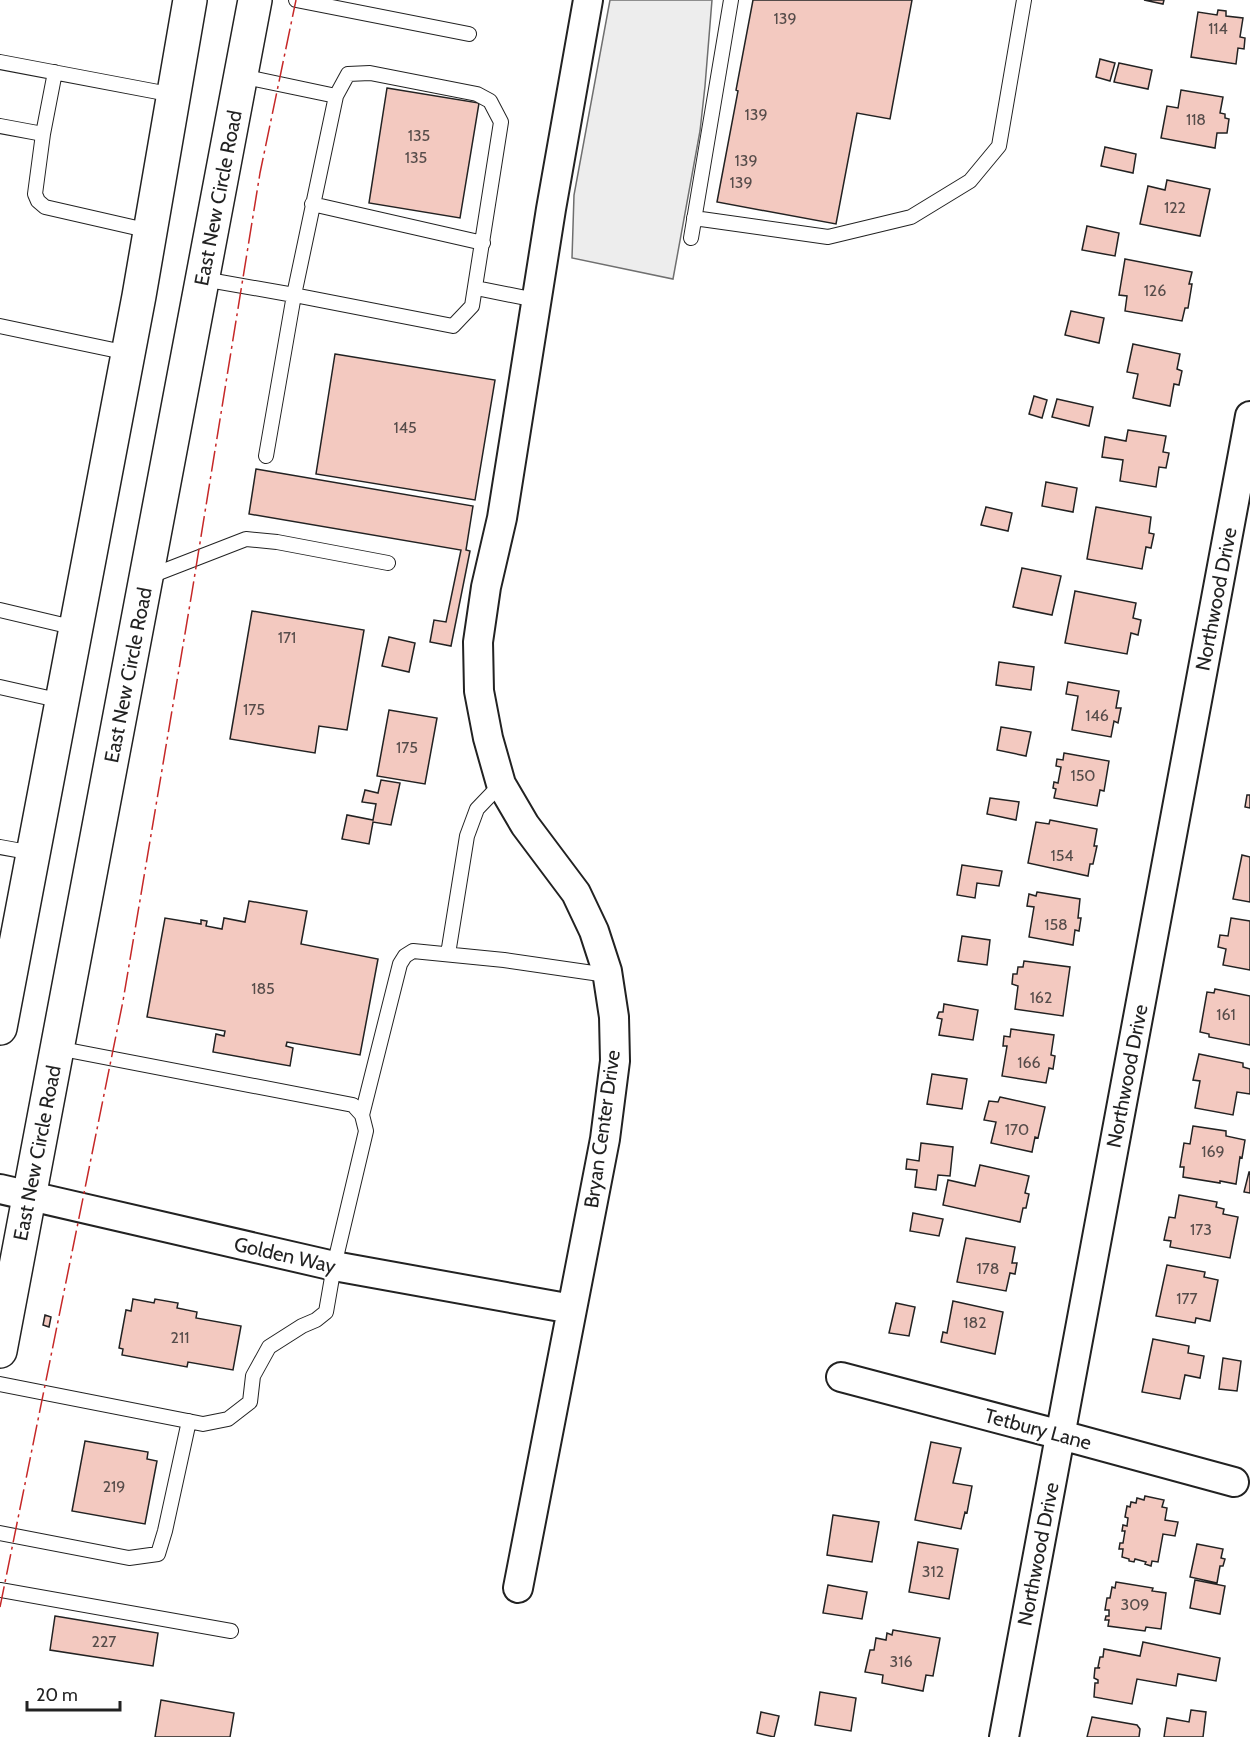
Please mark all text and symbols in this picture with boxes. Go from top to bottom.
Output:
house number: 139 [774,9,796,28]
house number: 114 [1208,19,1228,38]
house number: 139 [745,105,767,124]
street label: East New Circle Road [189,108,247,288]
house number: 118 [1186,110,1206,129]
house number: 135 [408,126,430,145]
house number: 135 [405,148,427,167]
house number: 139 [735,151,757,170]
house number: 139 [730,173,752,192]
house number: 122 [1164,198,1186,217]
house number: 126 [1144,281,1166,300]
house number: 145 [393,418,417,437]
street label: Northwood Drive [1190,525,1242,673]
street label: East New Circle Road [99,585,157,765]
house number: 171 [278,628,296,647]
house number: 175 [243,700,265,719]
house number: 146 [1085,706,1109,725]
house number: 175 [396,738,418,757]
house number: 150 [1070,766,1096,785]
house number: 154 [1050,846,1074,865]
house number: 158 [1044,915,1068,934]
house number: 185 [251,979,275,998]
house number: 162 [1030,988,1052,1007]
street label: Northwood Drive [1101,1002,1153,1150]
house number: 161 [1216,1005,1236,1024]
street label: Bryan Center Drive [579,1048,625,1210]
house number: 166 [1017,1053,1041,1072]
street label: East New Circle Road [8,1063,66,1243]
house number: 170 [1005,1120,1029,1139]
house number: 169 [1201,1142,1225,1161]
house number: 173 [1190,1220,1212,1239]
street label: Golden Way [232,1232,338,1278]
house number: 178 [977,1259,999,1278]
house number: 177 [1176,1289,1198,1308]
house number: 182 [963,1313,987,1332]
house number: 211 [171,1328,189,1347]
street label: Tetbury Lane [982,1403,1094,1455]
house number: 219 [103,1477,125,1496]
street label: Northwood Drive [1012,1480,1064,1628]
house number: 312 [922,1562,944,1581]
house number: 309 [1121,1595,1149,1614]
house number: 227 [92,1632,116,1651]
house number: 316 [890,1652,912,1671]
scale bar [27,1674,120,1712]
text: 20 m [36,1684,78,1706]

